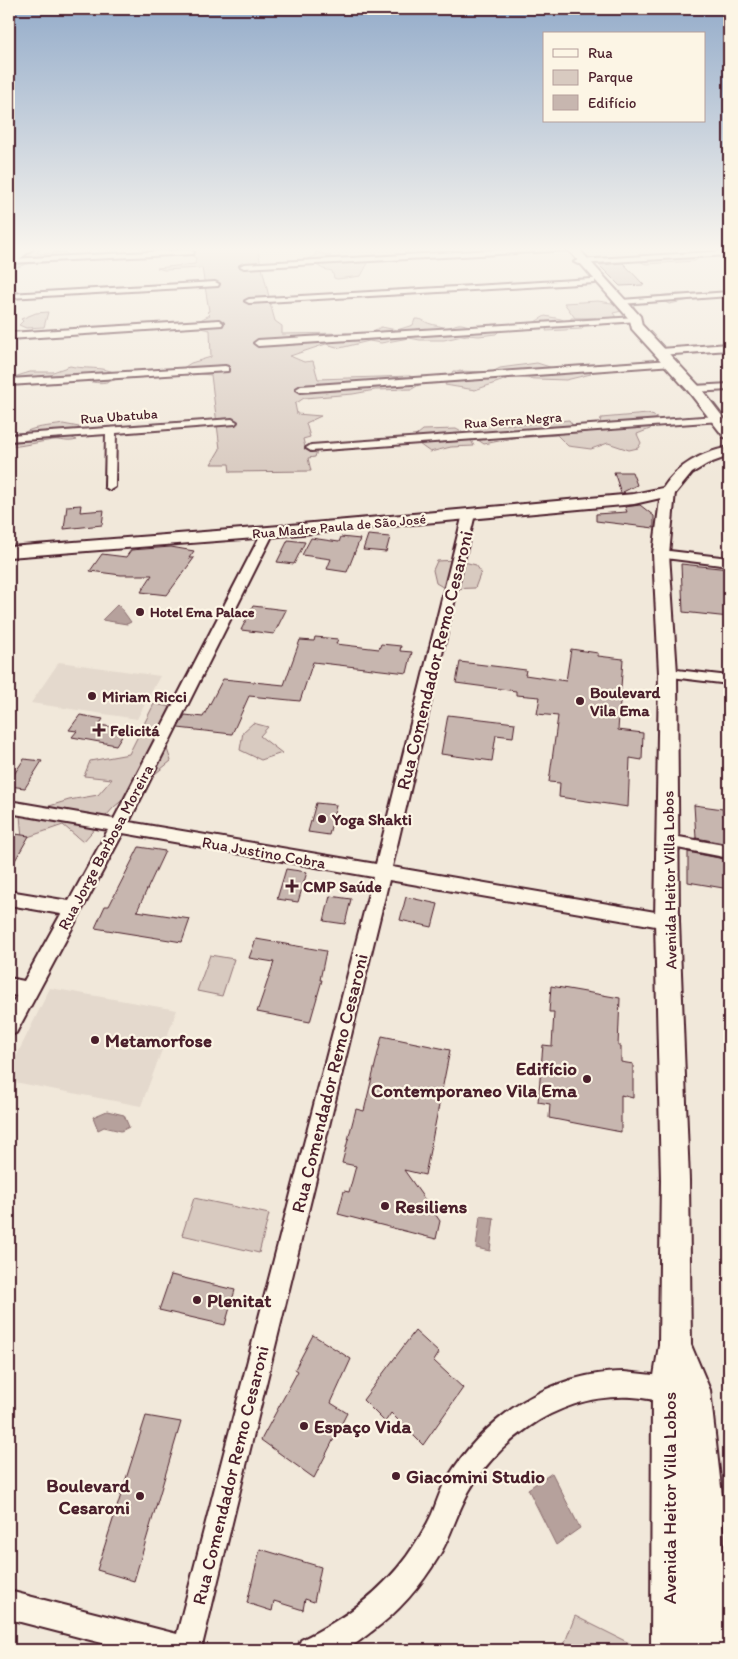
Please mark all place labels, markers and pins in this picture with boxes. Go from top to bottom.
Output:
place label: Hotel Ema Palace [150,604,255,621]
marker: Hotel Ema Palace [134,606,146,618]
place label: Boulevard Vila Ema [590,683,661,720]
place label: Miriam Ricci [102,687,187,706]
marker: Miriam Ricci [86,690,98,702]
marker: Boulevard Vila Ema [574,695,586,707]
place label: Felicitá [110,721,160,740]
marker: Felicitá [92,723,106,737]
place label: Yoga Shakti [331,810,412,830]
marker: Yoga Shakti [316,813,328,825]
place label: CMP Saúde [303,877,382,896]
marker: CMP Saúde [285,879,299,893]
place label: Metamorfose [105,1029,212,1052]
marker: Metamorfose [89,1034,101,1046]
place label: Edifício Contemporaneo Vila Ema [371,1057,577,1102]
marker: Edifício Contemporaneo Vila Ema [581,1073,593,1085]
place label: Resiliens [395,1195,468,1218]
marker: Resiliens [379,1200,391,1212]
place label: Plenitat [207,1289,271,1312]
marker: Plenitat [191,1294,203,1306]
place label: Espaço Vida [314,1415,413,1438]
marker: Espaço Vida [298,1420,310,1432]
place label: Giacomini Studio [406,1465,545,1488]
marker: Giacomini Studio [390,1470,402,1482]
place label: Boulevard Cesaroni [46,1474,131,1519]
marker: Boulevard Cesaroni [134,1490,146,1502]

